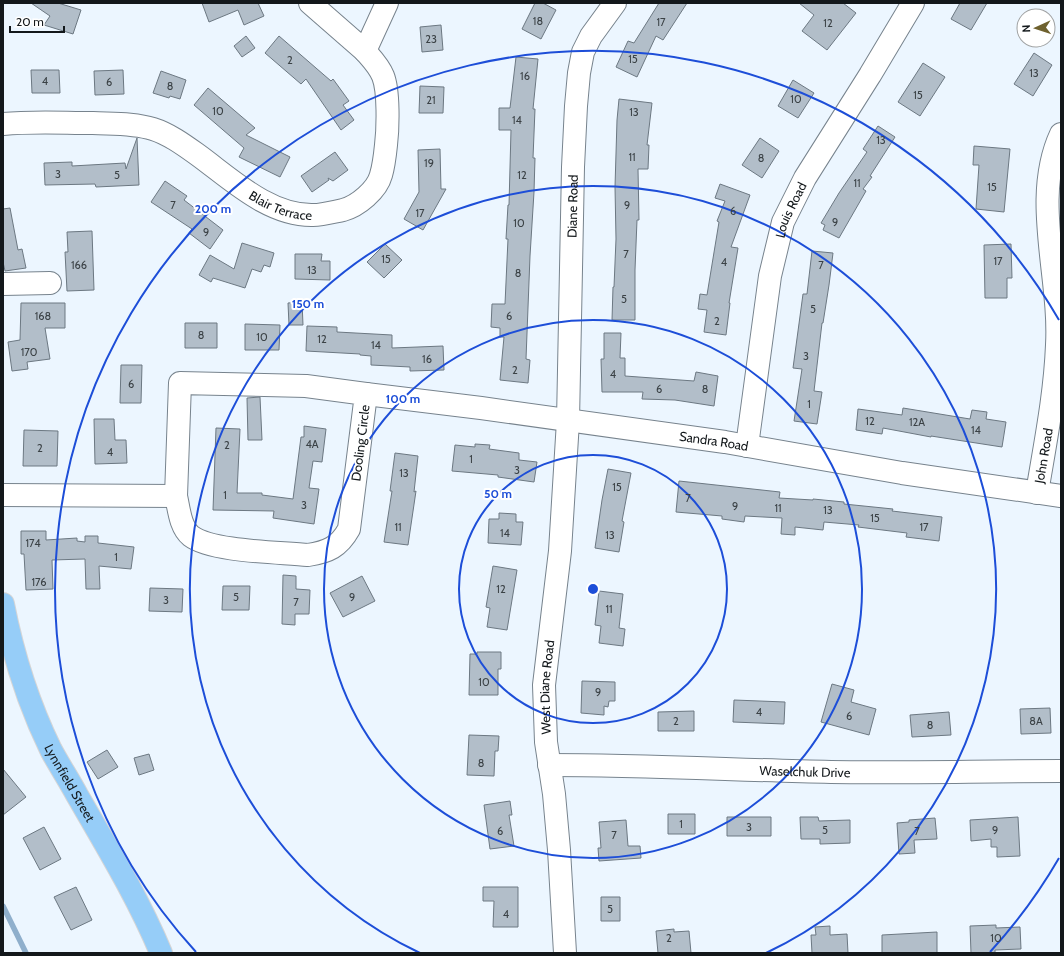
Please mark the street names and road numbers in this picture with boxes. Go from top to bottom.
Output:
street label: Diane Road [564,174,581,238]
street label: Louis Road [771,179,810,239]
street label: Blair Terrace [246,187,313,223]
street label: Dooling Circle [347,404,373,482]
street label: John Road [1031,427,1056,485]
street label: Sandra Road [678,428,750,454]
street label: West Diane Road [536,639,557,735]
street label: Lynnfield Street [41,741,99,825]
street label: Waselchuk Drive [759,762,851,780]

